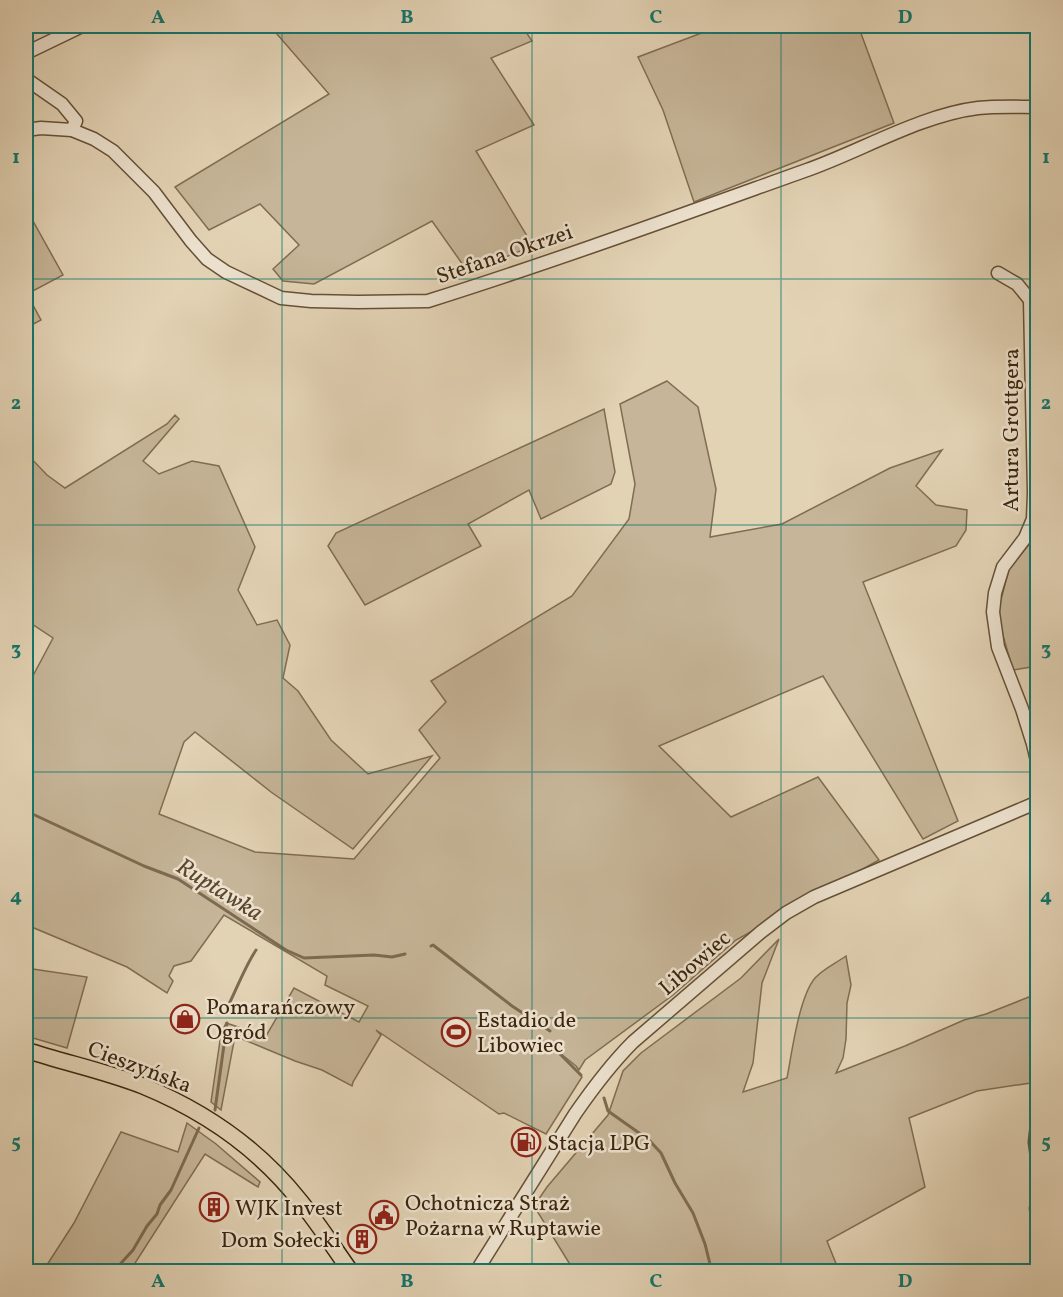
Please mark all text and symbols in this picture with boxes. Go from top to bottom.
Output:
text: A [151,4,165,32]
text: B [400,4,414,32]
text: C [650,4,663,32]
text: D [898,4,912,32]
text: 1 [12,144,20,172]
text: 1 [1042,144,1050,172]
street label: Stefana Okrzei [432,218,577,293]
street label: Artura Grottgera [997,348,1028,512]
text: 2 [11,390,21,418]
text: 2 [1041,390,1051,418]
text: 3 [11,636,21,664]
text: 3 [1041,636,1051,664]
water label: Ruptawka [169,851,269,931]
text: 4 [10,883,22,911]
text: 4 [1040,883,1052,911]
street label: Libowiec [653,924,739,1004]
place label: Pomarańczowy Ogród [206,993,355,1049]
shop icon: Pomarańczowy Ogród [169,1003,201,1035]
place label: Estadio de Libowiec [477,1006,576,1062]
sports icon: Estadio de Libowiec [440,1016,472,1048]
street label: Cieszyńska [83,1034,196,1102]
fuel station icon: Stacja LPG [510,1126,542,1158]
text: 5 [11,1129,21,1157]
place label: Stacja LPG [547,1129,650,1160]
text: 5 [1041,1129,1051,1157]
place label: Ochotnicza Straż Pożarna w Ruptawie [405,1189,601,1245]
building icon: WJK Invest [198,1191,230,1223]
place label: WJK Invest [235,1194,343,1225]
public building icon: Ochotnicza Straż Pożarna w Ruptawie [368,1199,400,1231]
building icon: Dom Sołecki [346,1223,378,1255]
place label: Dom Sołecki [221,1226,341,1257]
text: A [151,1268,165,1296]
text: B [400,1268,414,1296]
text: C [650,1268,663,1296]
text: D [898,1268,912,1296]

